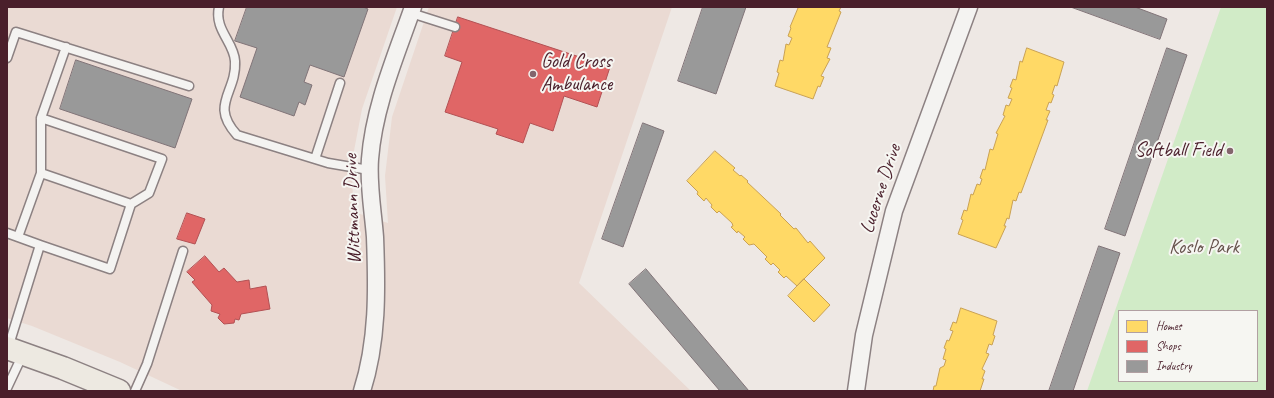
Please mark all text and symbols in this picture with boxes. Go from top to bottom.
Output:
place label: Gold Cross Ambulance [541,50,612,97]
marker: Gold Cross Ambulance [528,69,538,79]
place label: Softball Field [1135,139,1222,163]
street label: Lucerne Drive [855,141,907,237]
marker: Softball Field [1225,146,1235,156]
street label: Wittmann Drive [339,154,367,264]
park label: Koslo Park [1169,236,1239,260]
legend [1118,310,1258,382]
text: Homes [1156,318,1182,334]
text: Shops [1156,338,1181,354]
text: Industry [1156,358,1192,374]

